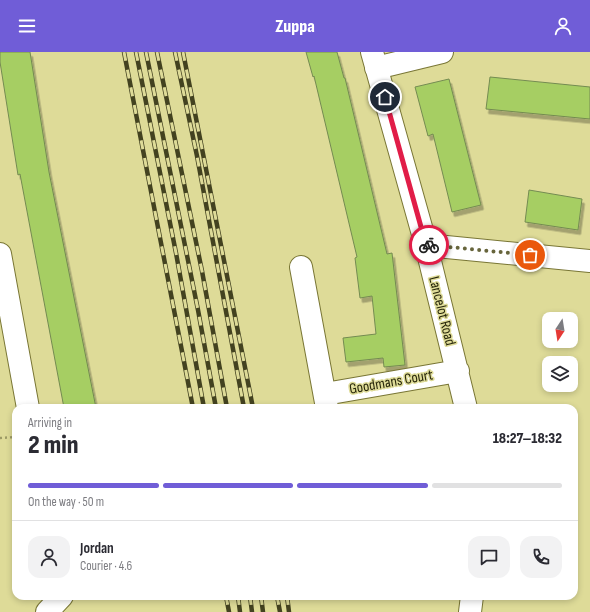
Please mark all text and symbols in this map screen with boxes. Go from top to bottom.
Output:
icon: menu [16,15,38,37]
icon: person [552,15,574,37]
text: Zuppa [275,16,315,37]
pin [368,80,402,114]
icon: home [374,86,396,108]
courier [409,225,449,265]
icon: bike [418,234,440,256]
pin [513,238,547,272]
icon: bag [519,244,541,266]
street label: Lancelot Road [424,274,460,348]
north arrow [542,312,578,348]
map controls [542,312,578,392]
button: layers [542,356,578,392]
street label: Goodmans Court [348,365,435,399]
text: Arriving in [28,415,72,431]
text: 18:27–18:32 [493,429,562,448]
text: 2 min [28,430,78,461]
text: On the way · 50 m [28,494,104,510]
button: person [28,536,70,578]
button: chat [468,536,510,578]
button: phone [520,536,562,578]
text: Jordan [80,539,114,558]
text: Courier · 4.6 [80,558,132,574]

